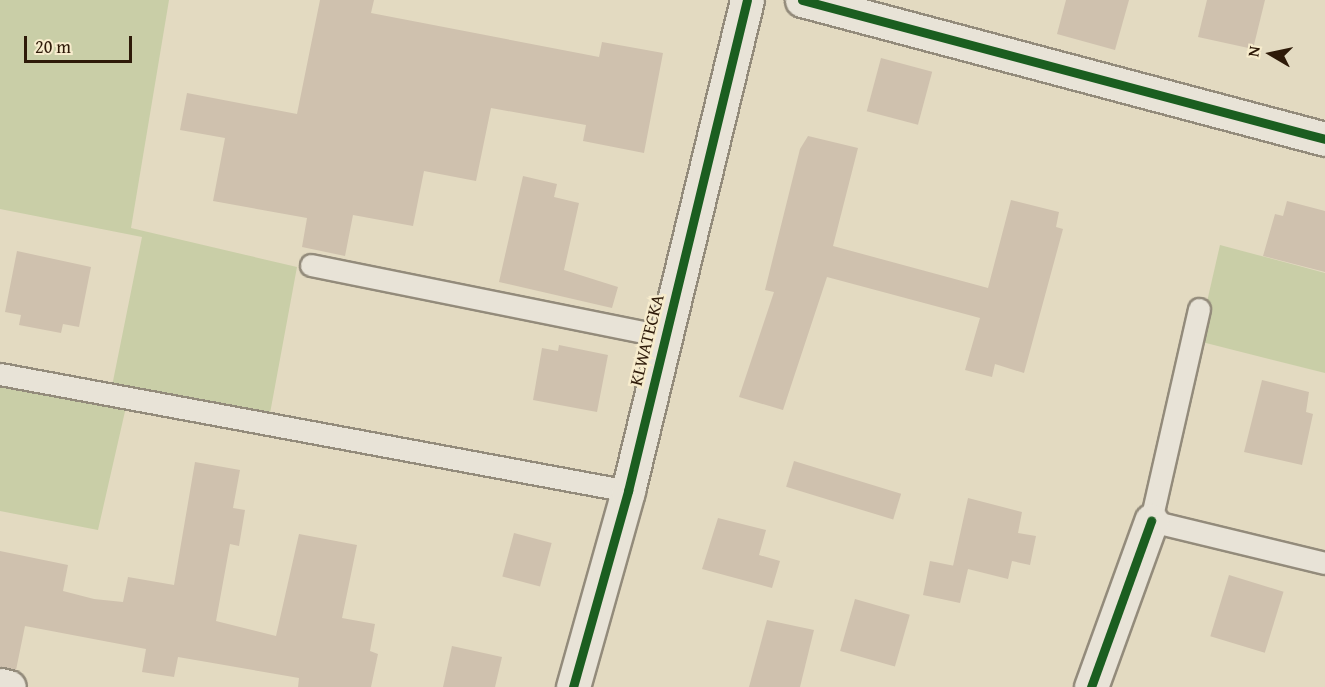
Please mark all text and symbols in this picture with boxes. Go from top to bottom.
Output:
scale bar [27,24,135,62]
north arrow [1241,24,1301,84]
text: 20 m [35,33,71,60]
text: N [1241,44,1266,58]
street label: KLWATECKA [625,292,669,388]

